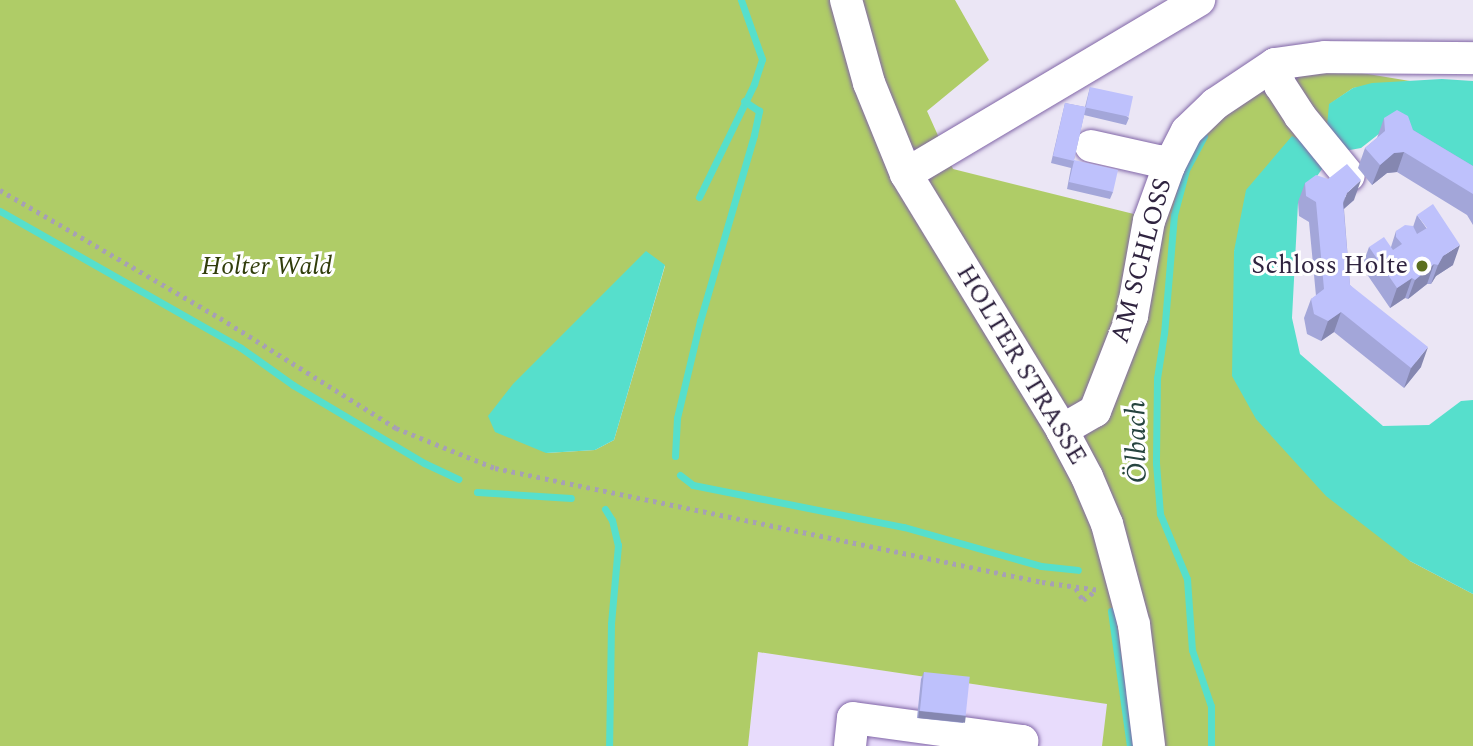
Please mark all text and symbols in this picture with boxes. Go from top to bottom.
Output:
street label: AM SCHLOSS [1105,175,1179,347]
place label: Schloss Holte [1251,250,1408,282]
park label: Holter Wald [202,251,332,283]
marker: Schloss Holte [1414,258,1430,274]
street label: HOLTER STRASSE [949,259,1093,471]
water label: Ölbach [1119,400,1155,484]

